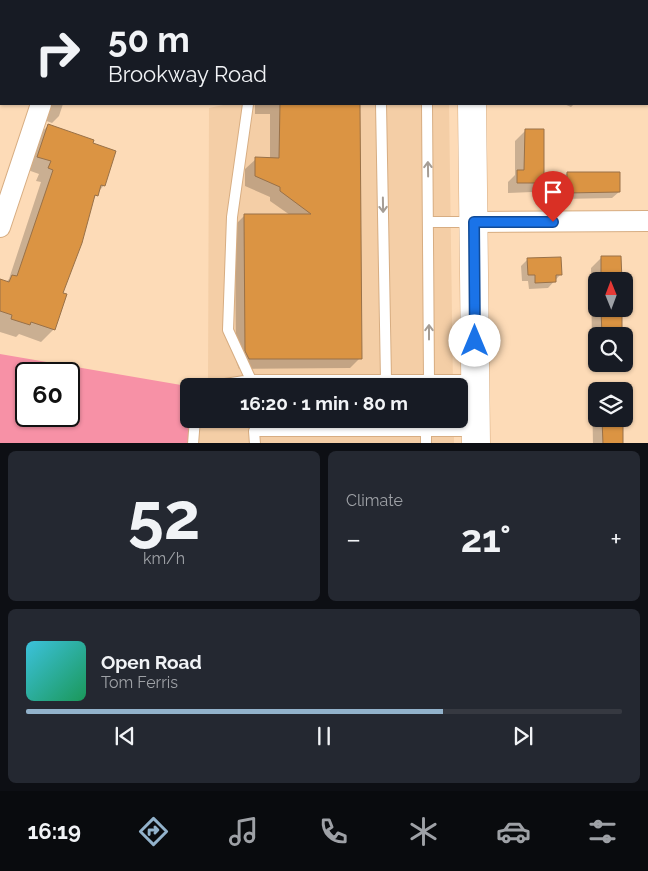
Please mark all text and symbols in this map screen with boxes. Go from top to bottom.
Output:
text: 50 m [108,19,190,60]
icon: right [25,20,90,85]
text: Brookway Road [108,61,267,87]
one-way arrow [423,161,433,178]
pin [532,171,574,222]
icon: arrive [539,178,567,206]
one-way arrow [378,196,388,213]
north arrow [588,272,632,318]
map controls [588,272,633,427]
position arrow [448,314,500,366]
one-way arrow [424,324,434,340]
button: search [588,327,633,372]
speed limit sign: 60 [15,362,80,427]
button: layers [588,382,633,427]
text: 16:20 · 1 min · 80 m [240,392,408,414]
text: 52 [128,478,200,554]
text: Climate [346,491,403,510]
text: 21° [461,516,511,561]
text: − [346,523,361,556]
text: + [610,523,622,556]
text: km/h [143,549,185,568]
text: Open Road [101,651,202,673]
text: Tom Ferris [101,673,178,692]
icon: previous [111,722,139,750]
icon: pause [310,722,338,750]
icon: next [509,722,537,750]
icon: directions [136,814,171,849]
icon: music [226,814,261,849]
icon: phone [316,814,351,849]
icon: climate [406,814,441,849]
icon: car [496,814,531,849]
icon: filters [585,814,620,849]
text: 16:19 [27,818,81,844]

